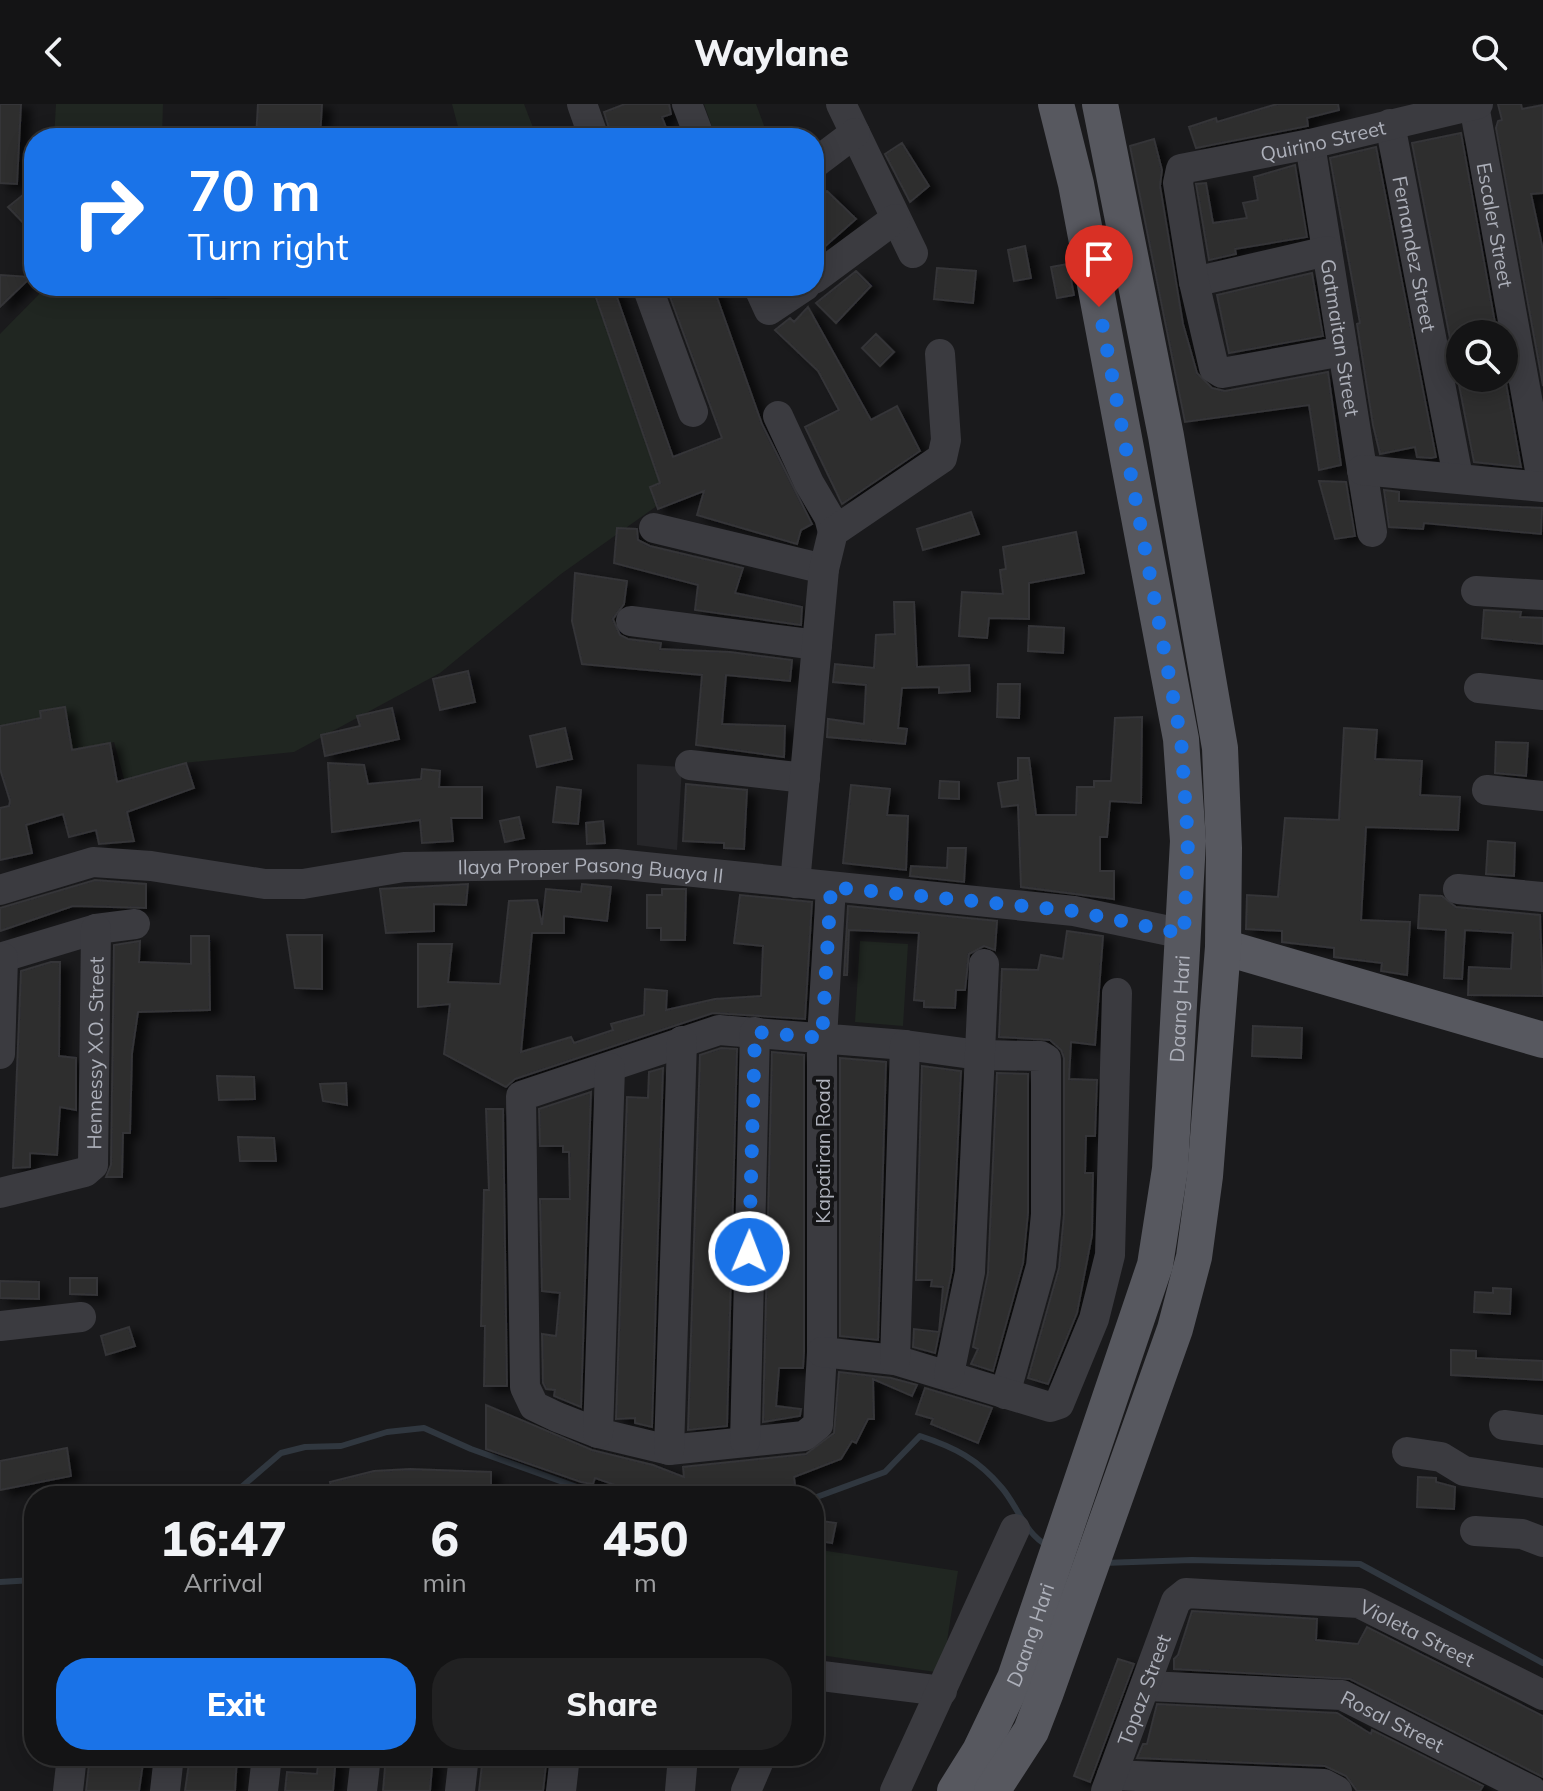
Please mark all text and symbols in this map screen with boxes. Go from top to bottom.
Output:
icon: back [32,30,76,74]
text: Waylane [694,30,849,75]
icon: search [1467,30,1511,74]
street label: Quirino Street [1258,114,1388,166]
text: 70 m [188,155,321,225]
icon: right [56,160,160,264]
street label: Escaler Street [1472,160,1519,290]
street label: Fernandez Street [1388,174,1442,334]
text: Turn right [188,224,349,269]
pin [1065,225,1133,307]
icon: arrive [1077,237,1121,281]
street label: Gatmaitan Street [1316,257,1366,418]
map controls [1446,320,1518,392]
button: search [1446,320,1518,392]
street label: Ilaya Proper Pasong Buaya II [458,851,725,887]
street label: Daang Hari [1163,954,1194,1063]
street label: Hennessy X.O. Street [81,957,108,1150]
street label: Kapatiran Road [810,1078,835,1224]
position arrow [707,1210,791,1294]
text: 16:47 [159,1508,287,1568]
text: 6 [430,1508,459,1568]
text: 450 [602,1508,689,1568]
text: Arrival [183,1566,263,1599]
text: min [423,1566,467,1599]
text: m [634,1566,657,1599]
street label: Daang Hari [1000,1580,1059,1690]
street label: Violeta Street [1356,1593,1479,1671]
street label: Topaz Street [1111,1630,1175,1749]
button: Exit [56,1658,416,1750]
button: Share [432,1658,792,1750]
street label: Rosal Street [1337,1684,1448,1757]

